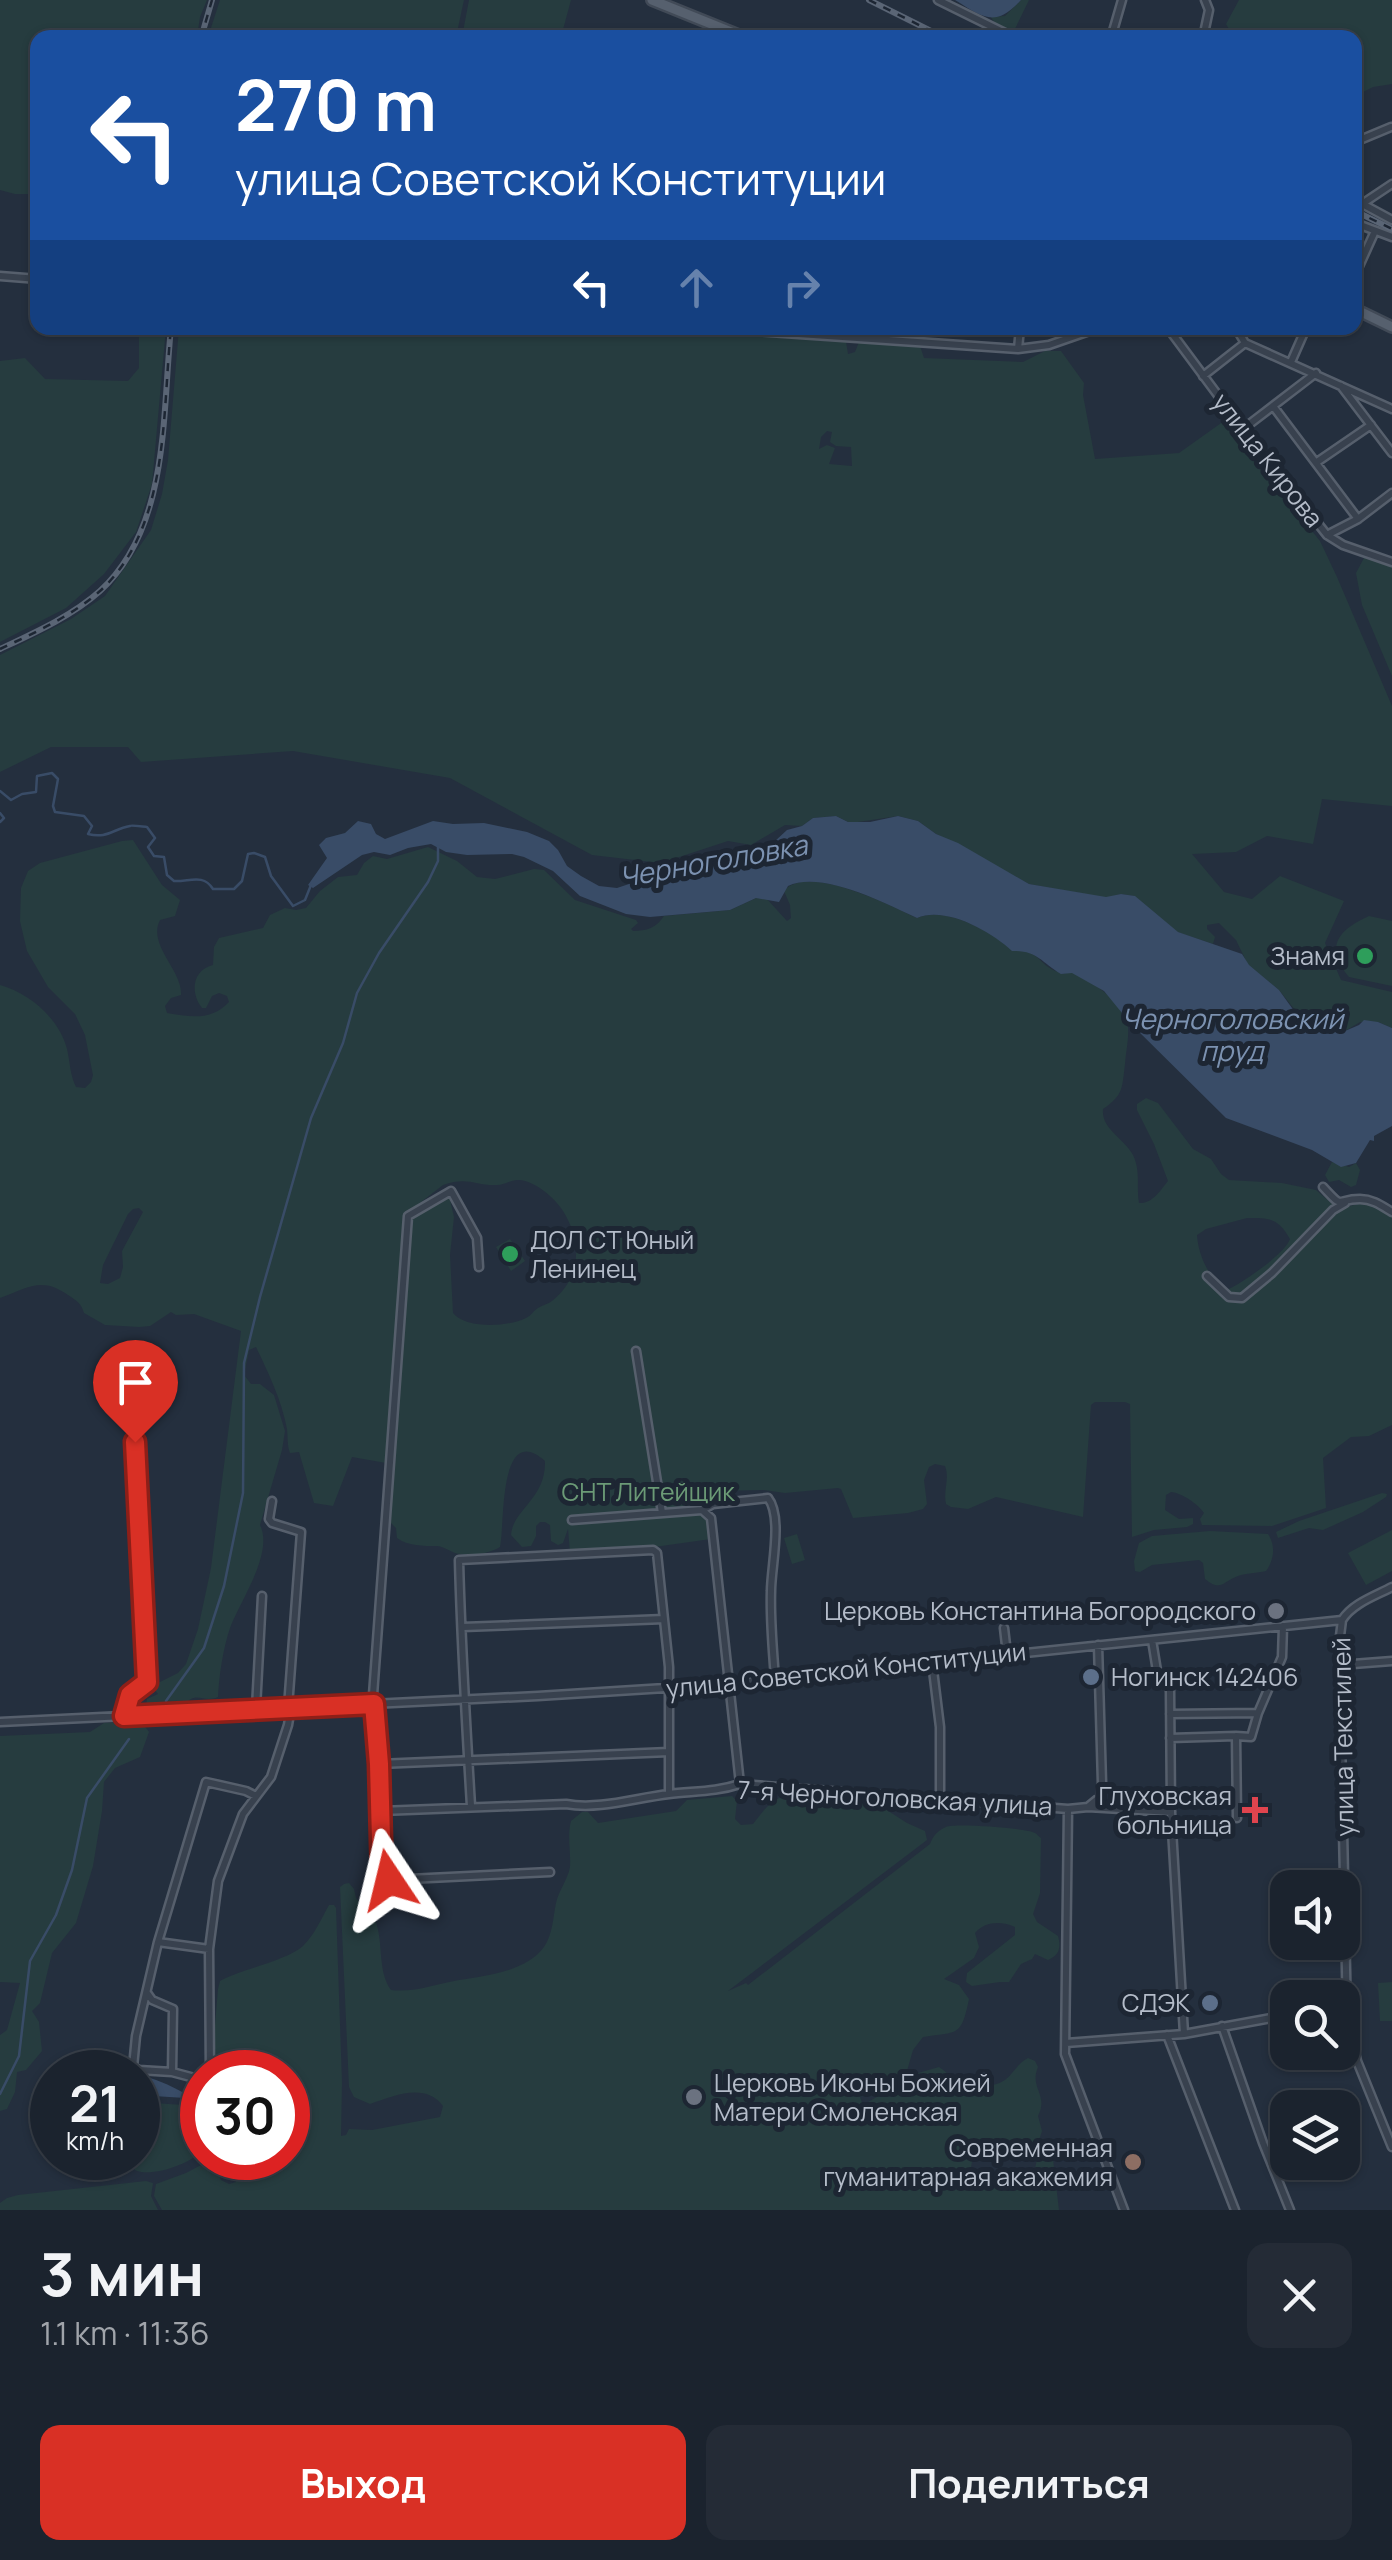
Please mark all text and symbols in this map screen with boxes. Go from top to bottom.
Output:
text: 270 m [235,56,437,152]
icon: left [70,70,200,200]
text: улица Советской Конституции [235,147,886,209]
icon: left [564,260,619,315]
icon: ahead [669,260,724,315]
icon: right [774,260,829,315]
street label: улица Кирова [1205,385,1332,534]
water label: Черноголовка [616,825,811,895]
place label: Знамя [1270,938,1345,973]
marker: Знамя [1354,945,1376,967]
water label: Черноголовский пруд [1121,999,1345,1069]
place label: ДОЛ СТ Юный Ленинец [530,1222,694,1286]
marker: ДОЛ СТ Юный Ленинец [499,1243,521,1265]
pin [93,1340,178,1443]
icon: arrive [108,1355,163,1410]
park label: СНТ Литейщик [561,1474,735,1509]
place label: Церковь Константина Богородского [824,1593,1256,1628]
marker: Церковь Константина Богородского [1265,1600,1287,1622]
street label: улица Советской Конституции [664,1633,1028,1706]
street label: улица Текстилей [1323,1637,1362,1837]
place label: Ногинск 142406 [1111,1659,1299,1694]
marker: Ногинск 142406 [1080,1666,1102,1688]
street label: 7-я Черноголовская улица [737,1772,1053,1823]
place label: Глуховская больница [1098,1778,1232,1842]
marker: Глуховская больница [1242,1797,1268,1823]
position arrow [337,1828,441,1932]
map controls [1270,1870,1360,2180]
button: sound [1270,1870,1360,1960]
button: search [1270,1980,1360,2070]
place label: СДЭК [1122,1985,1190,2020]
marker: СДЭК [1199,1992,1221,2014]
speed limit sign: 30 [180,2050,310,2180]
place label: Церковь Иконы Божией Матери Смоленская [714,2065,991,2129]
text: 21 [69,2069,121,2137]
marker: Церковь Иконы Божией Матери Смоленская [683,2086,705,2108]
button: layers [1270,2090,1360,2180]
text: km/h [66,2123,124,2158]
place label: Современная гуманитарная акажемия [823,2130,1113,2194]
marker: Современная гуманитарная акажемия [1122,2151,1144,2173]
text: 3 мин [40,2232,204,2314]
button: close [1247,2243,1352,2348]
text: 1.1 km · 11:36 [40,2311,210,2355]
button: Выход [40,2425,686,2540]
button: Поделиться [706,2425,1352,2540]

